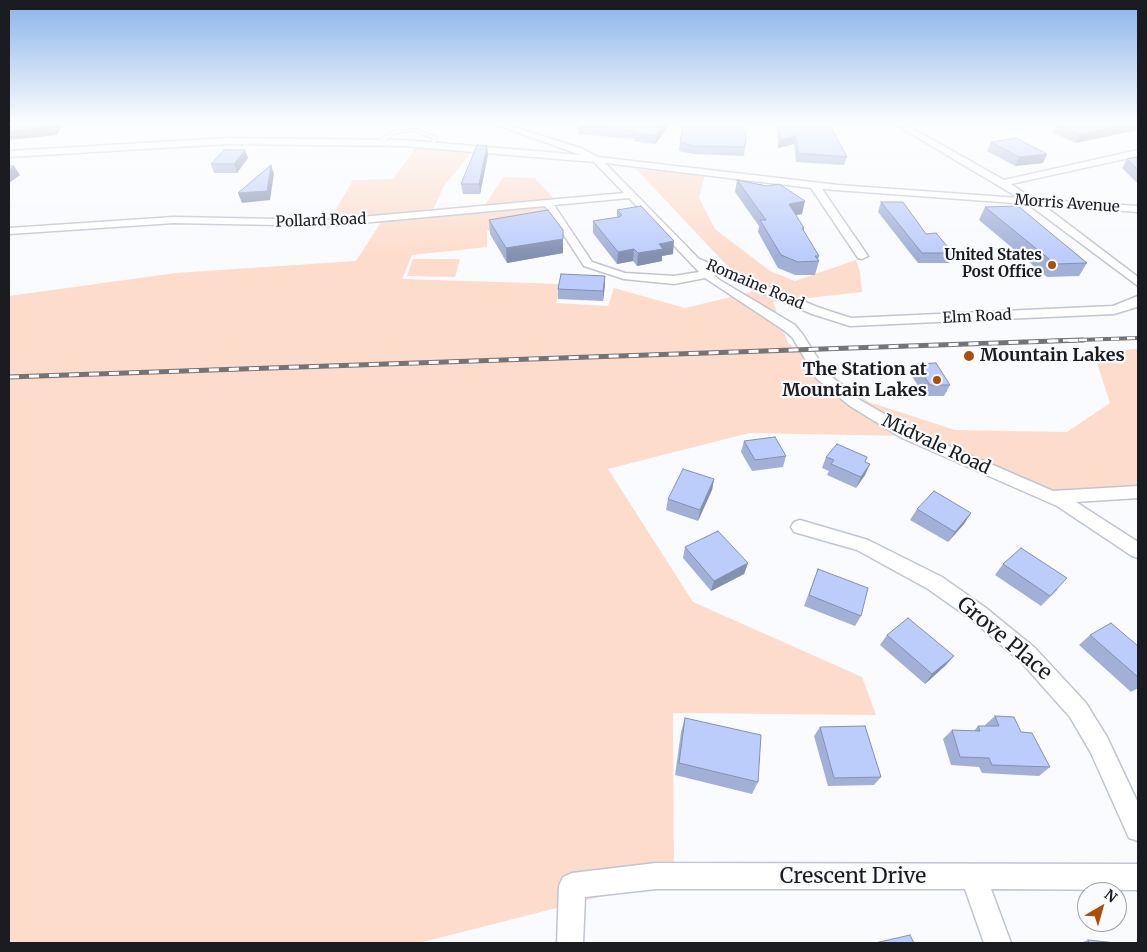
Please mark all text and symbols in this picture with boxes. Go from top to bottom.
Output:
street label: Morris Avenue [1014,191,1120,217]
street label: Pollard Road [275,210,367,232]
place label: United States Post Office [944,247,1042,282]
street label: Romaine Road [703,256,807,314]
marker: United States Post Office [1046,259,1058,271]
street label: Elm Road [942,306,1012,328]
place label: Mountain Lakes [980,345,1125,367]
marker: Mountain Lakes [962,349,976,363]
place label: The Station at Mountain Lakes [782,359,927,402]
marker: The Station at Mountain Lakes [931,374,943,386]
street label: Midvale Road [878,410,994,480]
street label: Grove Place [951,592,1057,686]
street label: Crescent Drive [780,864,926,890]
north arrow [1077,882,1127,932]
text: N [1101,885,1121,906]

